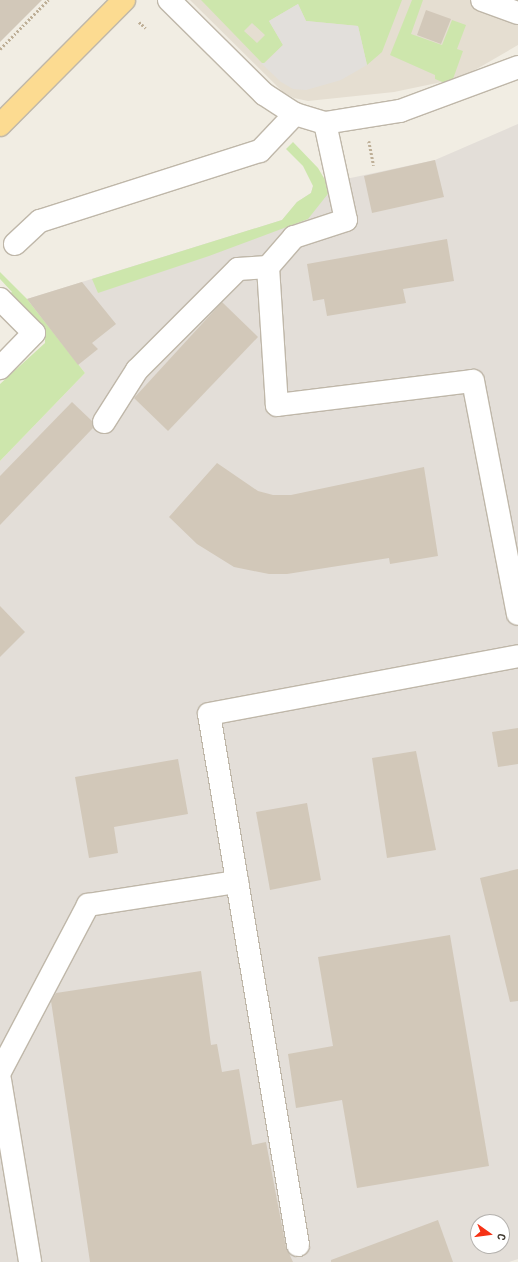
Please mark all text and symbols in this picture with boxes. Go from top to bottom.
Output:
north arrow [470,1214,510,1254]
text: С [494,1232,508,1241]

